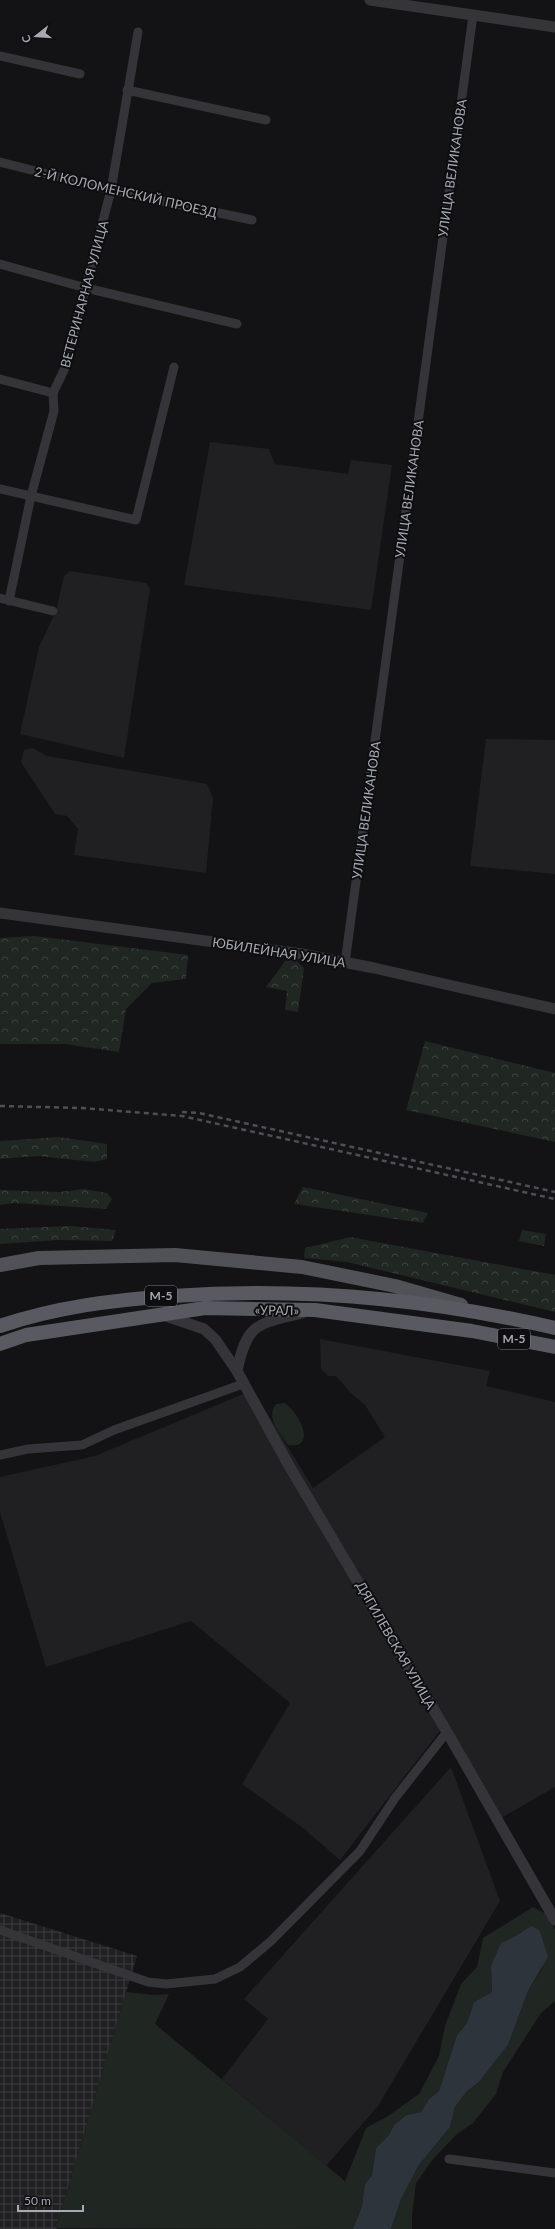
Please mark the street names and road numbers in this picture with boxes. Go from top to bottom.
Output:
street label: УЛИЦА ВЕЛИКАНОВА [434,98,470,238]
street label: 2-Й КОЛОМЕНСКИЙ ПРОЕЗД [33,163,219,221]
street label: ВЕТЕРИНАРНАЯ УЛИЦА [57,218,111,369]
street label: УЛИЦА ВЕЛИКАНОВА [391,419,427,559]
street label: УЛИЦА ВЕЛИКАНОВА [348,740,384,880]
street label: ЮБИЛЕЙНАЯ УЛИЦА [211,934,347,970]
road number: М-5 [145,1286,177,1306]
street label: «УРАЛ» [255,1302,299,1318]
road number: М-5 [498,1329,530,1349]
street label: ДЯГИЛЕВСКАЯ УЛИЦА [353,1578,439,1712]

